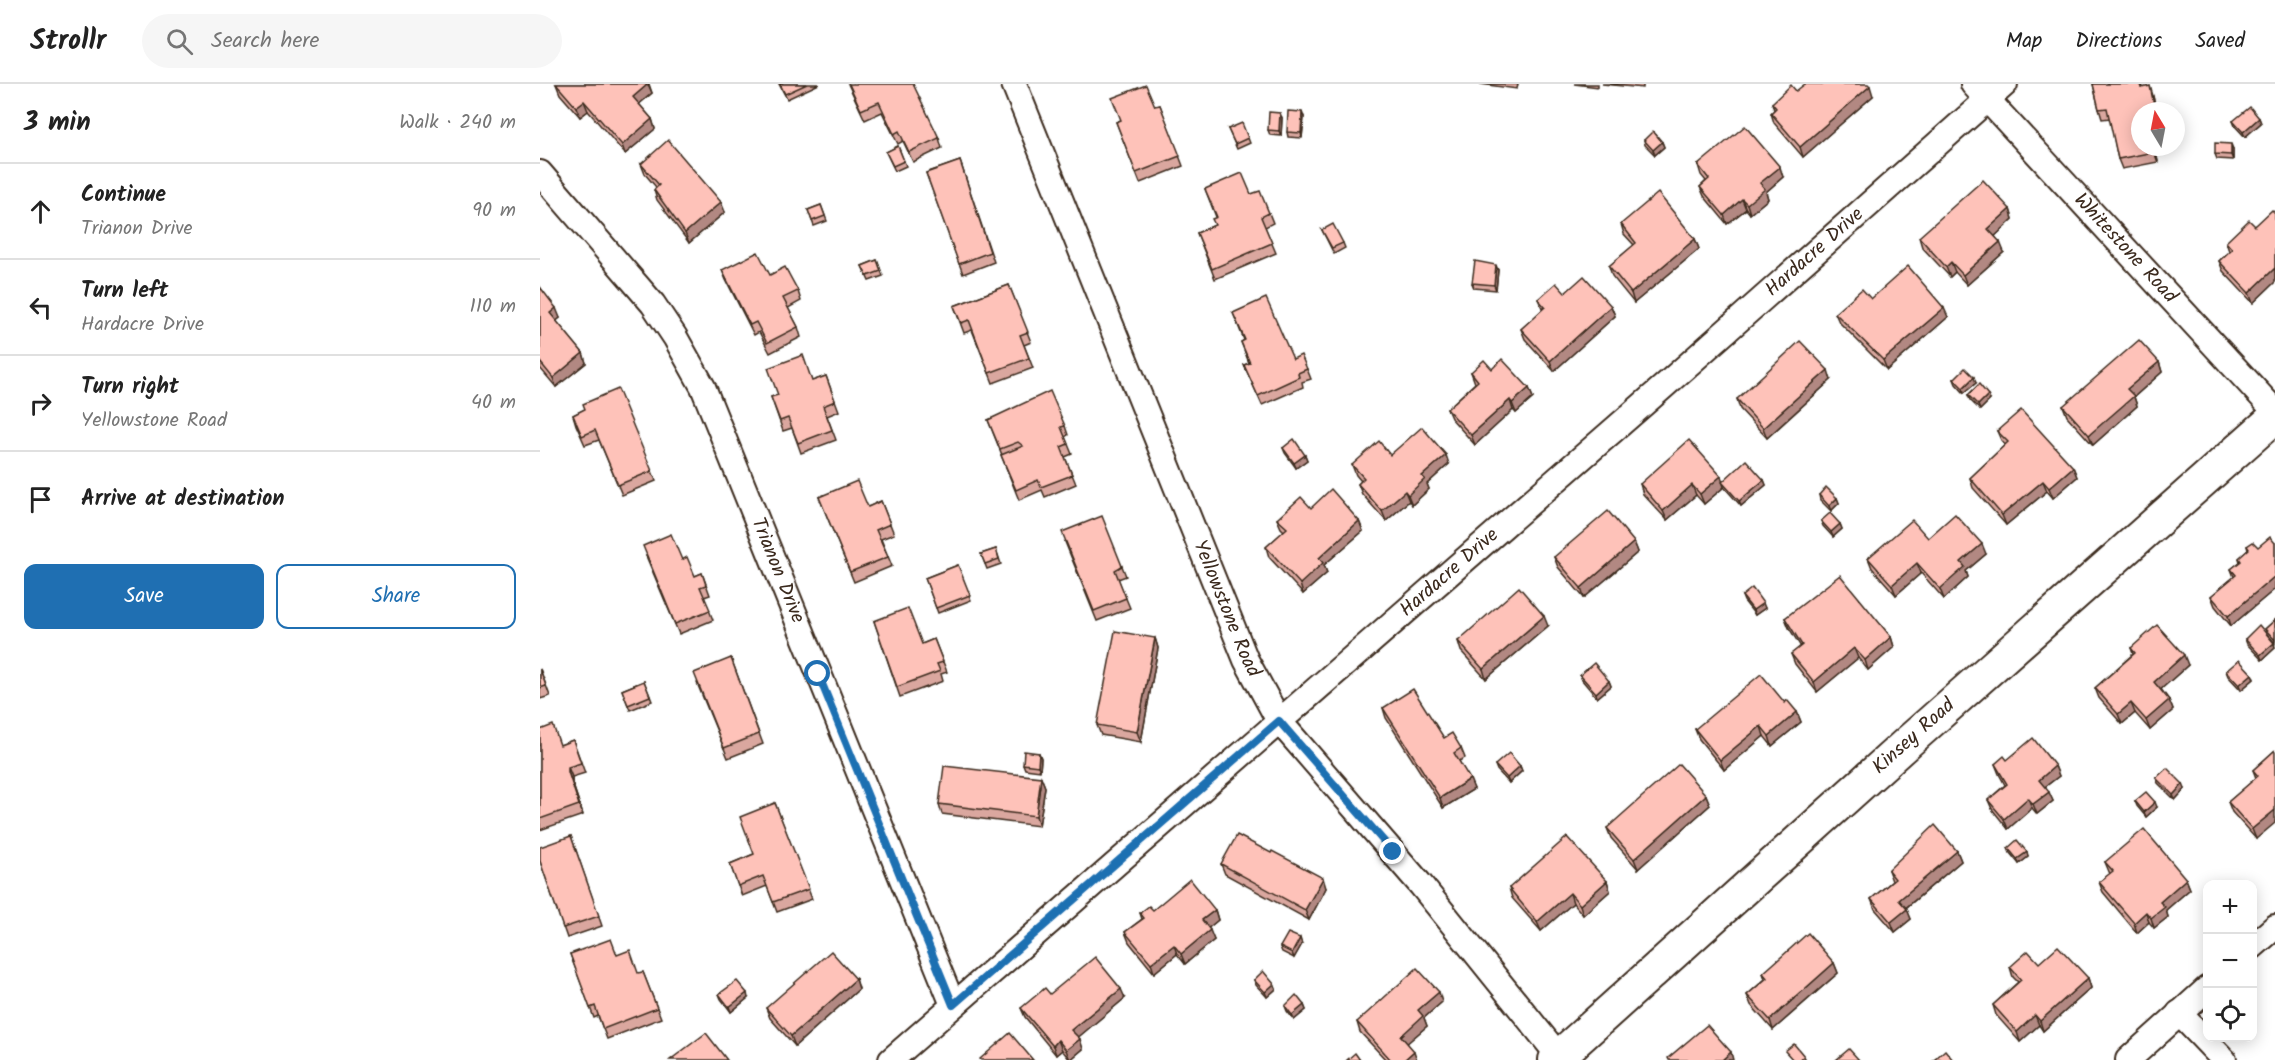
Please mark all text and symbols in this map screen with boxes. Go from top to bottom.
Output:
search box [142,14,562,68]
text: Strollr [30,19,106,64]
text: Search here [211,24,320,59]
icon: search [163,25,196,58]
text: Map [2006,25,2042,58]
text: Directions [2075,25,2162,58]
text: Saved [2195,25,2245,58]
text: 3 min [24,102,91,144]
north arrow [2131,102,2185,156]
text: Walk · 240 m [399,107,516,139]
text: Continue [81,178,166,213]
street label: Whitestone Road [2065,186,2185,312]
icon: ahead [24,195,57,228]
text: 90 m [472,195,516,227]
street label: Hardacre Drive [1758,200,1872,305]
text: Trianon Drive [81,213,193,245]
text: Turn left [81,274,168,309]
icon: left [24,291,57,324]
text: 110 m [470,291,516,323]
text: Hardacre Drive [81,309,204,341]
text: Turn right [81,370,179,405]
icon: right [24,387,57,420]
text: 40 m [471,387,516,419]
text: Yellowstone Road [81,405,227,437]
text: Arrive at destination [81,482,284,517]
icon: arrive [24,483,57,516]
street label: Trianon Drive [741,513,813,628]
street label: Hardacre Drive [1393,521,1506,626]
street label: Yellowstone Road [1183,535,1269,684]
button: Save [24,564,264,629]
button: Share [276,564,516,629]
route start [804,660,830,686]
street label: Kinsey Road [1865,690,1964,783]
route end [1379,838,1405,864]
map controls [2203,880,2257,1042]
button: + [2203,880,2257,934]
button: − [2203,934,2257,988]
button: locate [2203,988,2257,1042]

